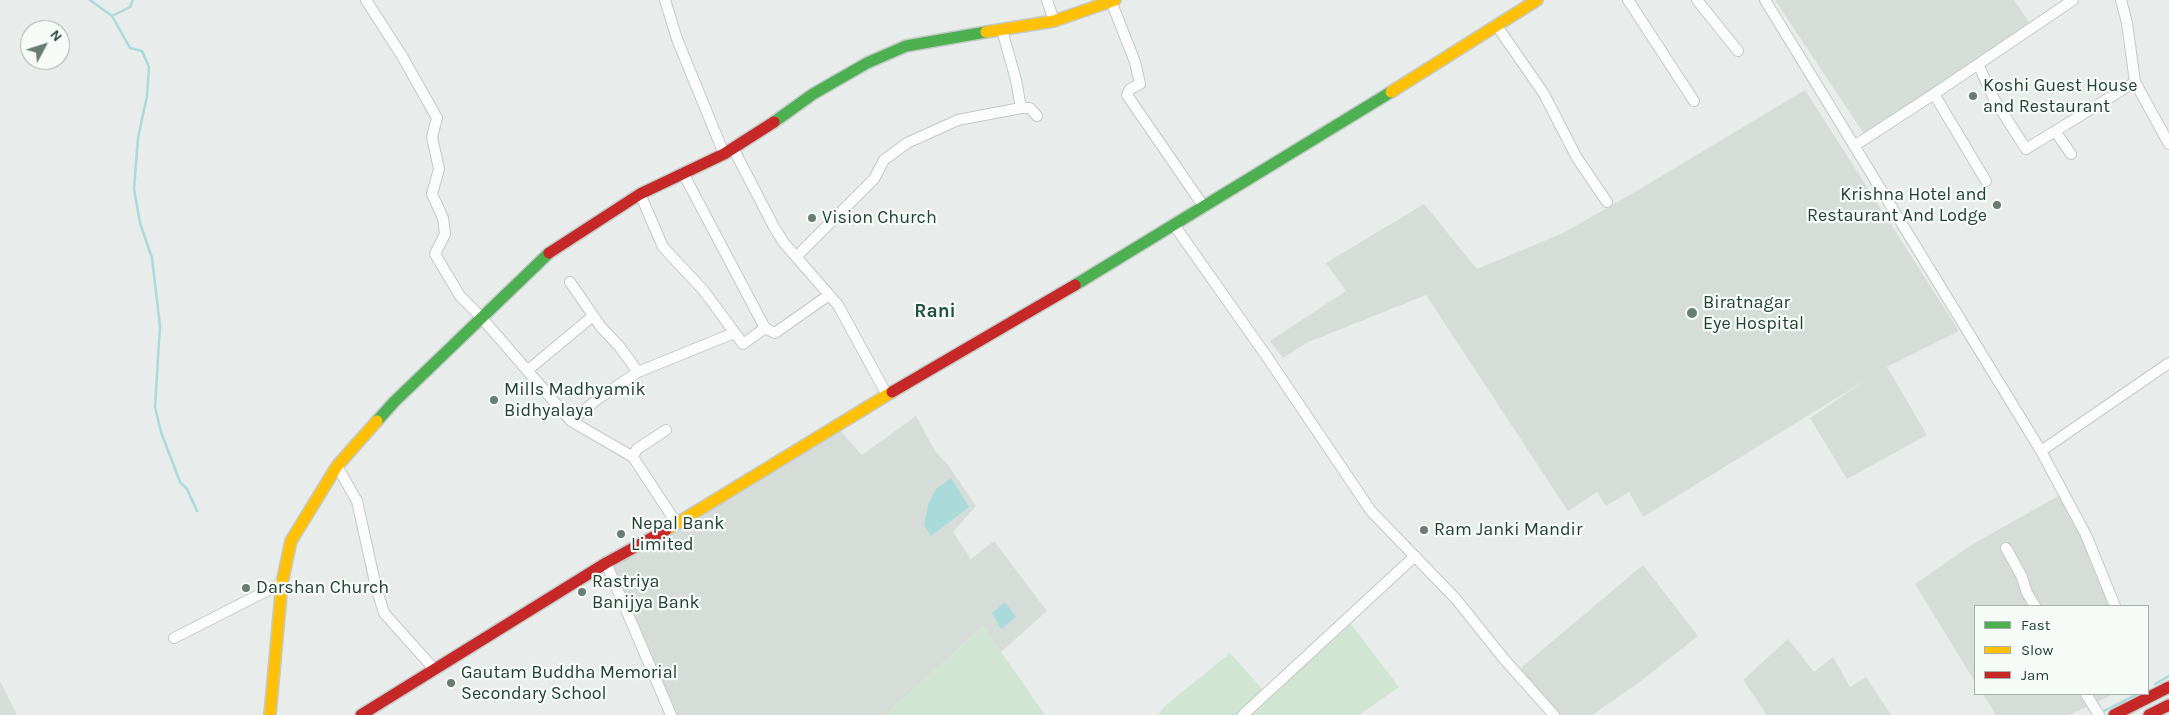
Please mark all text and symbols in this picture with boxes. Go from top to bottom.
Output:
north arrow [20,20,70,70]
text: N [46,26,66,45]
place label: Koshi Guest House and Restaurant [1983,75,2137,118]
marker: Koshi Guest House and Restaurant [1967,90,1979,102]
place label: Krishna Hotel and Restaurant And Lodge [1807,184,1987,226]
marker: Krishna Hotel and Restaurant And Lodge [1991,199,2003,211]
place label: Vision Church [822,207,937,229]
marker: Vision Church [806,212,818,224]
place label: Biratnagar Eye Hospital [1703,292,1804,334]
district label: Rani [914,301,956,323]
marker: Biratnagar Eye Hospital [1685,306,1699,320]
place label: Mills Madhyamik Bidhyalaya [504,379,646,422]
marker: Mills Madhyamik Bidhyalaya [488,394,500,406]
place label: Nepal Bank Limited [631,513,724,556]
place label: Ram Janki Mandir [1434,519,1582,541]
marker: Ram Janki Mandir [1418,524,1430,536]
marker: Nepal Bank Limited [615,528,627,540]
place label: Rastriya Banijya Bank [592,571,700,614]
place label: Darshan Church [256,577,389,599]
marker: Darshan Church [240,582,252,594]
marker: Rastriya Banijya Bank [576,586,588,598]
legend [1974,605,2149,695]
text: Fast [2021,616,2050,634]
text: Slow [2021,641,2053,659]
place label: Gautam Buddha Memorial Secondary School [461,662,678,704]
text: Jam [2021,666,2049,684]
marker: Gautam Buddha Memorial Secondary School [445,677,457,689]

